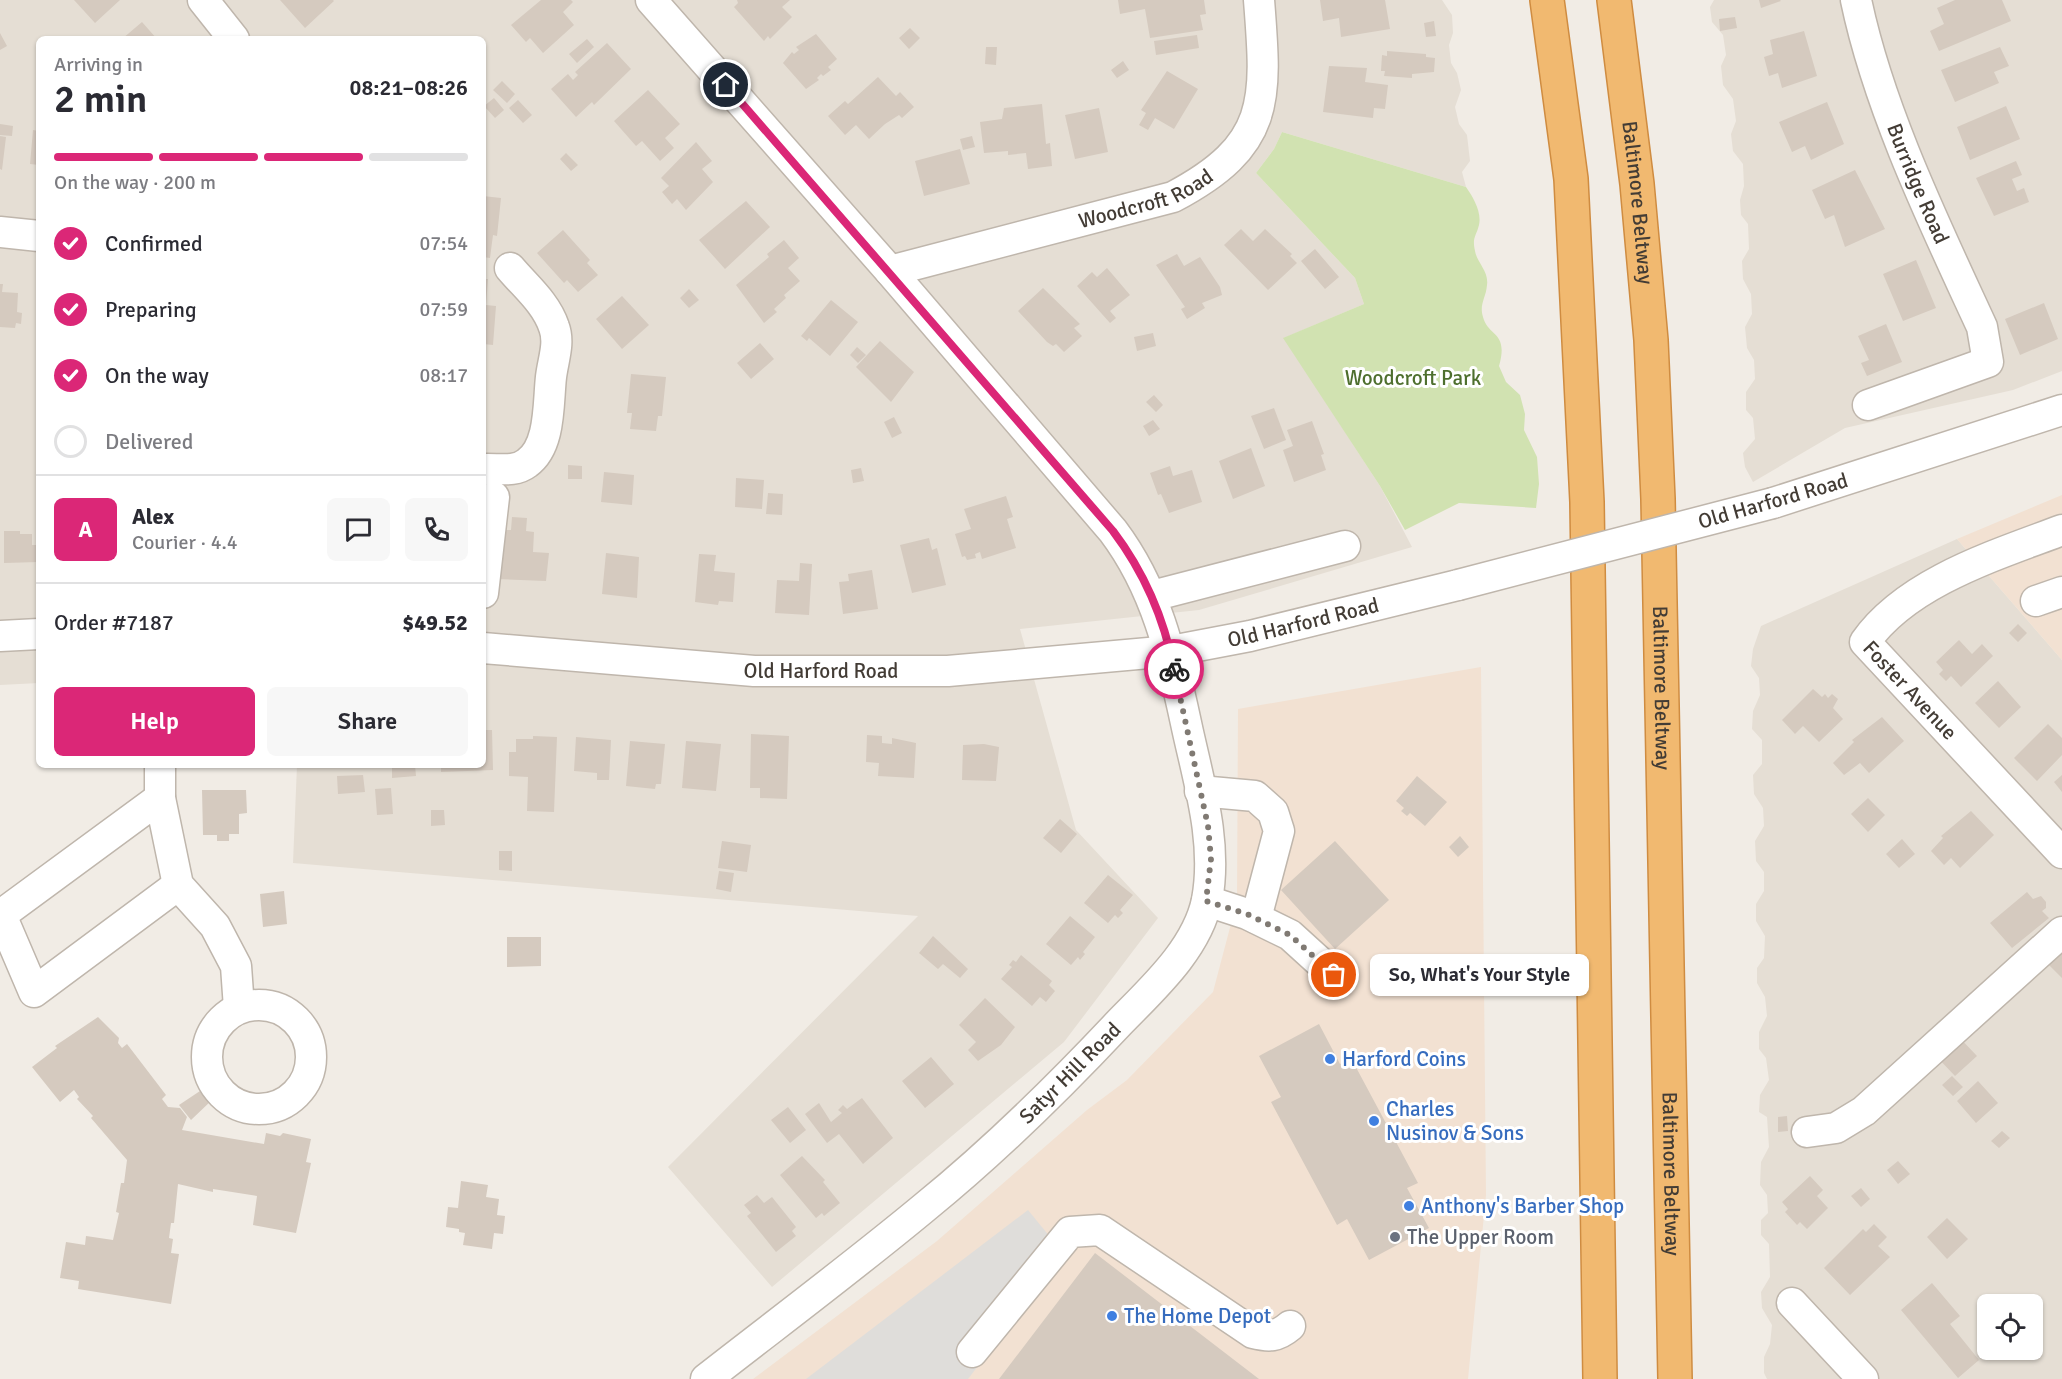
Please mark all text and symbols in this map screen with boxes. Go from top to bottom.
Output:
text: Arriving in [54,52,143,77]
pin [700,59,751,110]
icon: home [709,68,742,101]
text: 08:21–08:26 [350,74,468,101]
text: 2 min [54,75,147,123]
street label: Baltimore Beltway [1616,119,1659,286]
street label: Burridge Road [1881,120,1955,248]
street label: Woodcroft Road [1076,163,1218,234]
text: On the way · 200 m [54,170,216,195]
icon: check [54,227,87,260]
text: Confirmed [105,230,203,257]
text: 07:54 [419,231,468,256]
icon: check [54,293,87,326]
text: Preparing [105,296,197,323]
text: 07:59 [419,297,468,322]
icon: check [54,359,87,392]
text: On the way [105,362,209,389]
text: 08:17 [419,363,468,388]
park label: Woodcroft Park [1345,365,1482,391]
text: Delivered [105,428,193,455]
street label: Old Harford Road [1695,467,1851,535]
button: chat [327,498,390,561]
button: phone [405,498,468,561]
text: Alex [132,503,174,530]
text: A [78,516,93,543]
text: Courier · 4.4 [132,530,238,555]
street label: Old Harford Road [1225,592,1381,653]
street label: Baltimore Beltway [1647,605,1676,770]
text: Order #7187 [54,609,174,636]
text: $49.52 [402,609,468,636]
street label: Foster Avenue [1857,635,1963,745]
courier [1144,639,1204,699]
icon: bike [1158,653,1191,686]
street label: Old Harford Road [743,657,898,684]
button: Help [54,687,255,756]
button: Share [267,687,468,756]
pin [1308,949,1359,1000]
callout: So, What's Your Style [1370,954,1589,996]
icon: bag [1317,958,1350,991]
text: So, What's Your Style [1389,962,1570,987]
street label: Satyr Hill Road [1014,1017,1126,1129]
place label: Harford Coins [1342,1046,1466,1072]
marker: Harford Coins [1323,1052,1337,1066]
street label: Baltimore Beltway [1656,1091,1686,1256]
place label: Charles Nusinov & Sons [1386,1096,1524,1146]
marker: Charles Nusinov & Sons [1367,1114,1381,1128]
place label: Anthony's Barber Shop [1421,1193,1624,1219]
marker: Anthony's Barber Shop [1402,1199,1416,1213]
place label: The Upper Room [1407,1224,1554,1250]
marker: The Upper Room [1388,1230,1402,1244]
map controls [1977,1294,2043,1360]
button: locate [1977,1294,2043,1360]
place label: The Home Depot [1124,1303,1271,1329]
marker: The Home Depot [1105,1309,1119,1323]

